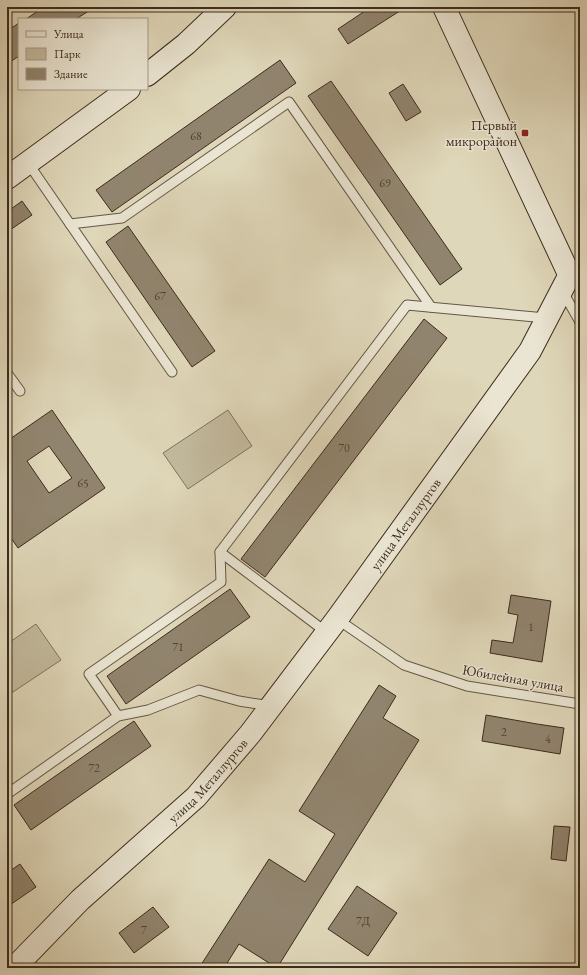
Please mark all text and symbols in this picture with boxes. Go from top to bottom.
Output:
legend [18,18,148,90]
text: Улица [53,26,84,42]
text: Парк [54,46,81,62]
text: Здание [54,66,88,82]
place label: Первый микрорайон [446,116,518,150]
house number: 68 [190,128,202,144]
marker: Первый микрорайон [520,128,530,138]
house number: 69 [379,175,391,191]
house number: 67 [154,288,166,304]
house number: 70 [338,440,350,456]
street label: улица Металлургов [366,474,445,574]
house number: 65 [77,475,89,491]
house number: 1 [528,619,534,635]
house number: 71 [172,639,184,655]
street label: Юбилейная улица [461,660,565,696]
house number: 2 [501,724,507,740]
house number: 4 [545,731,551,747]
street label: улица Металлургов [164,734,252,827]
house number: 72 [88,760,100,776]
house number: 7Д [356,913,370,929]
house number: 7 [141,922,147,938]

